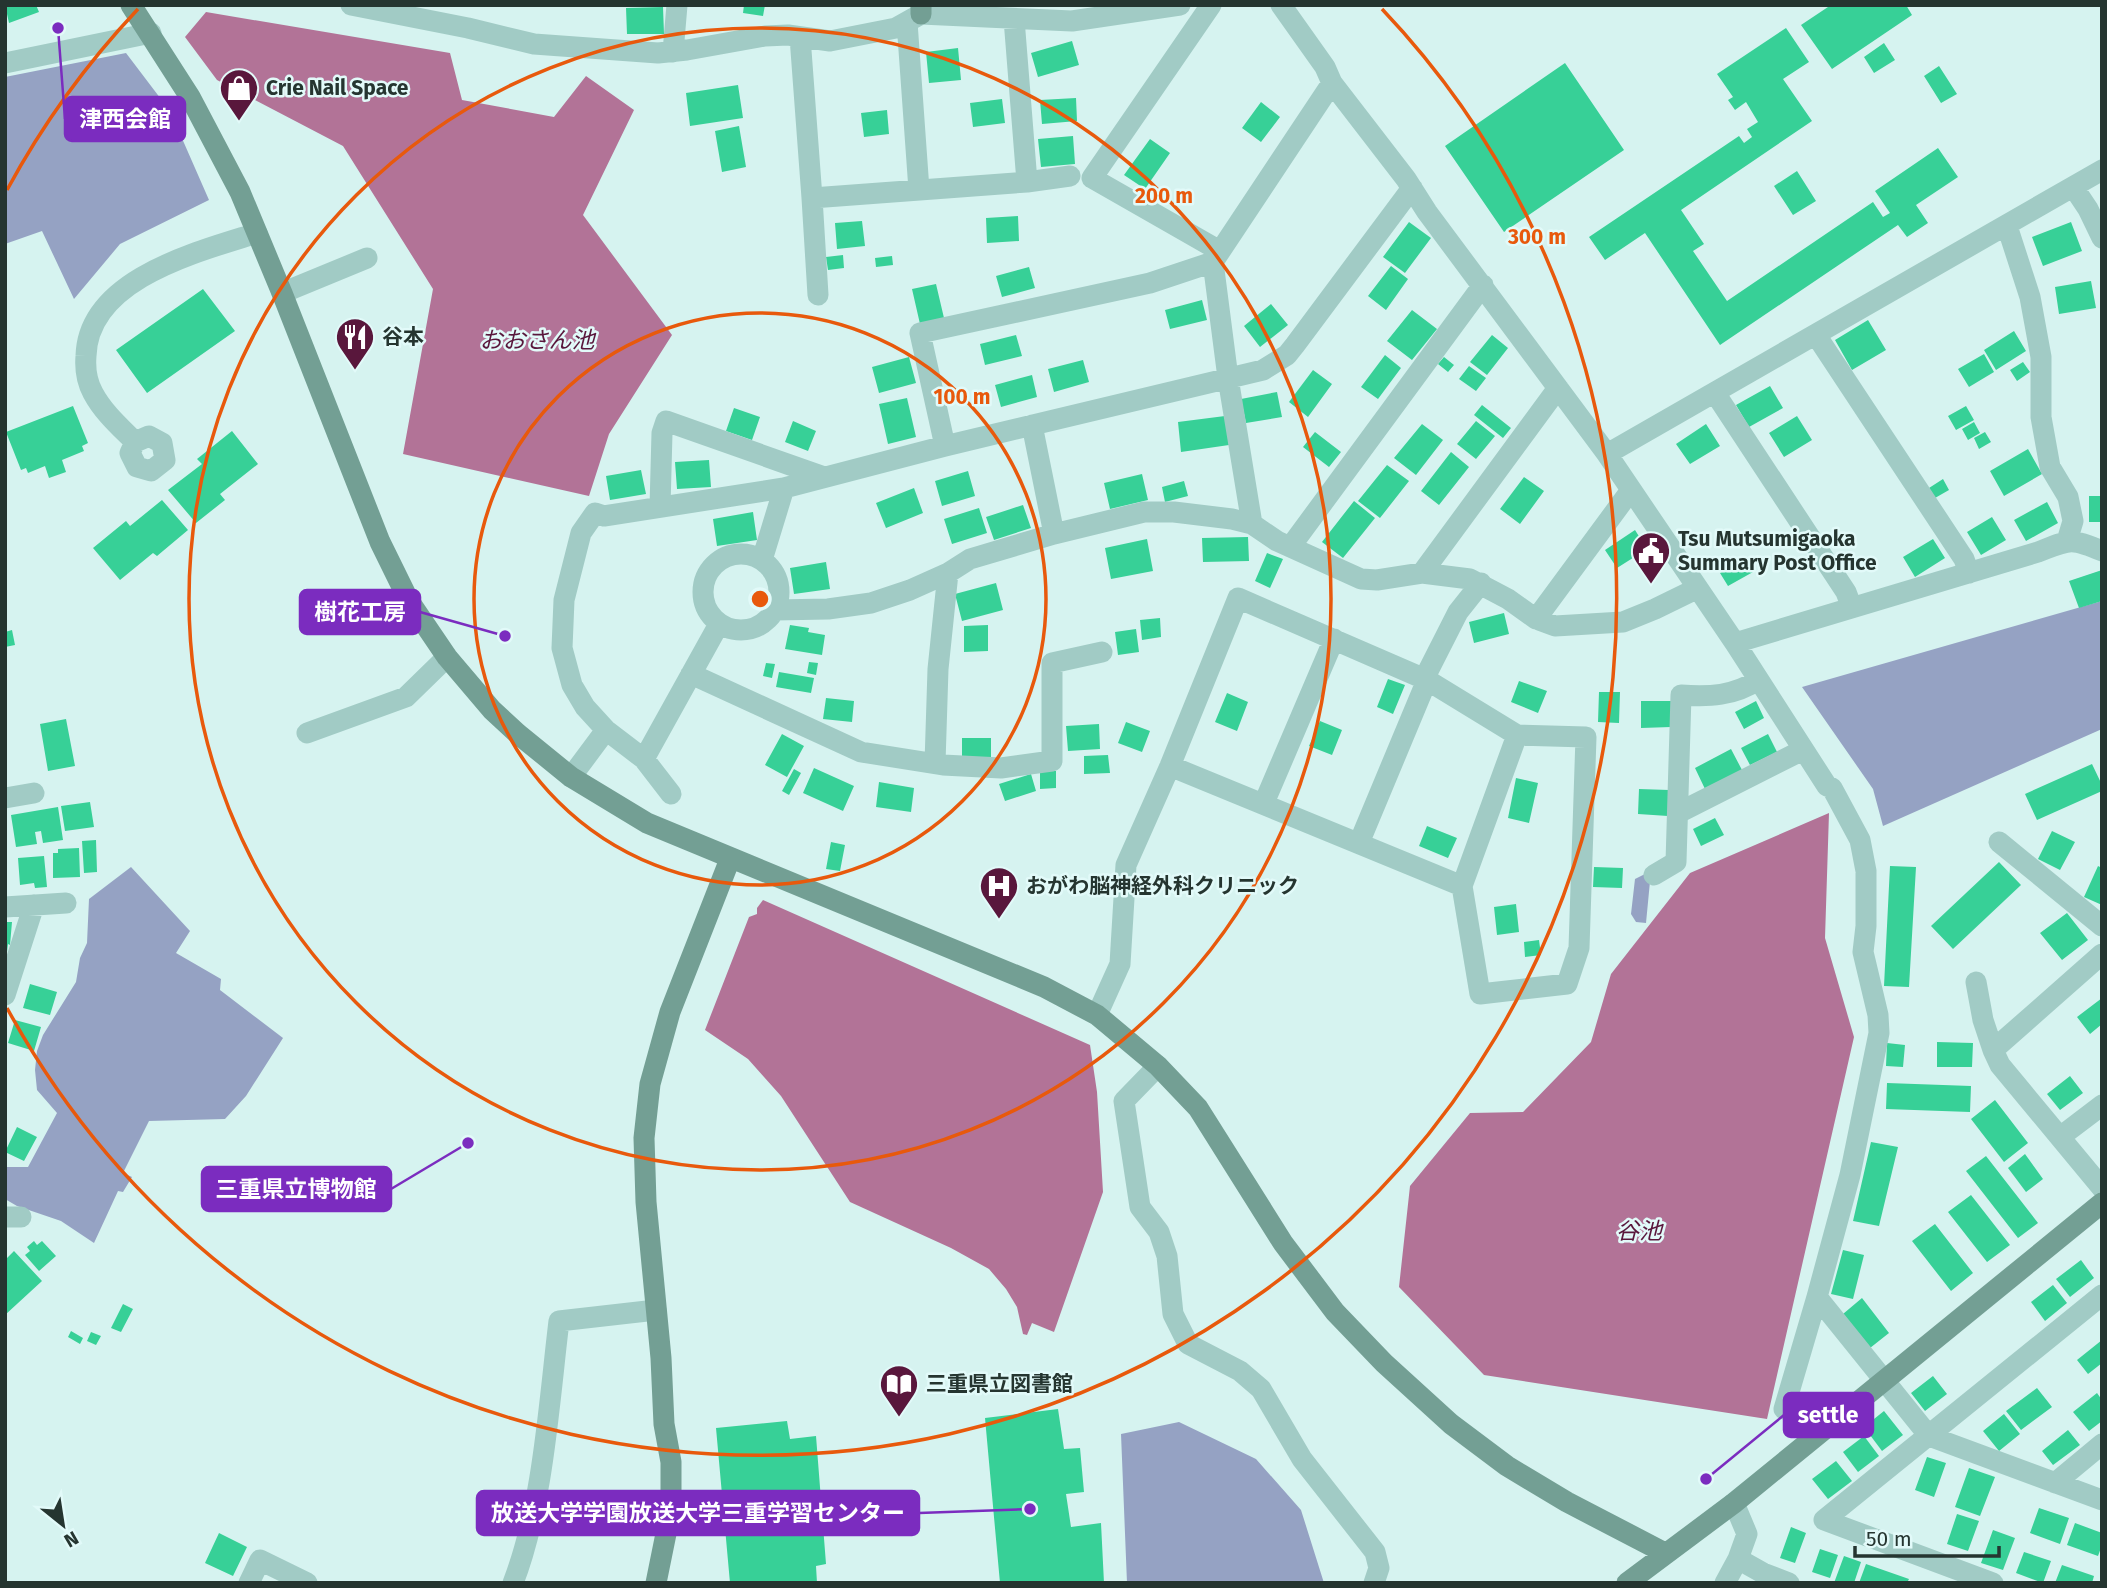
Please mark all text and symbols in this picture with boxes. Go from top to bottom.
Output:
shop icon: Crie Nail Space [218,67,260,122]
place label: Crie Nail Space [266,75,409,101]
callout: 津西会館 [65,97,185,141]
text: 津西会館 [79,105,171,133]
text: 200 m [1135,183,1193,209]
text: 300 m [1507,224,1566,250]
restaurant icon: 谷本 [334,316,376,371]
place label: 谷本 [382,324,424,350]
water label: おおさん池 [480,326,597,354]
text: 100 m [933,384,991,410]
place label: Tsu Mutsumigaoka Summary Post Office [1678,526,1877,576]
public building icon: Tsu Mutsumigaoka Summary Post Office [1630,530,1672,585]
centre of rings [748,587,772,611]
callout: 樹花工房 [300,590,420,634]
text: 樹花工房 [314,598,406,626]
hospital icon: おがわ脳神経外科クリニック [978,865,1020,920]
place label: おがわ脳神経外科クリニック [1026,873,1299,899]
callout: 三重県立博物館 [202,1167,391,1211]
text: 三重県立博物館 [216,1175,377,1203]
water label: 谷池 [1616,1217,1664,1245]
library icon: 三重県立図書館 [878,1363,920,1418]
place label: 三重県立図書館 [926,1371,1073,1397]
callout: settle [1784,1393,1873,1437]
text: settle [1798,1401,1859,1429]
north arrow [28,1490,98,1560]
callout: 放送大学学園放送大学三重学習センター [477,1491,919,1535]
text: 放送大学学園放送大学三重学習センター [491,1499,905,1527]
scale bar [1855,1514,1998,1558]
text: N [60,1526,82,1552]
text: 50 m [1866,1526,1912,1552]

